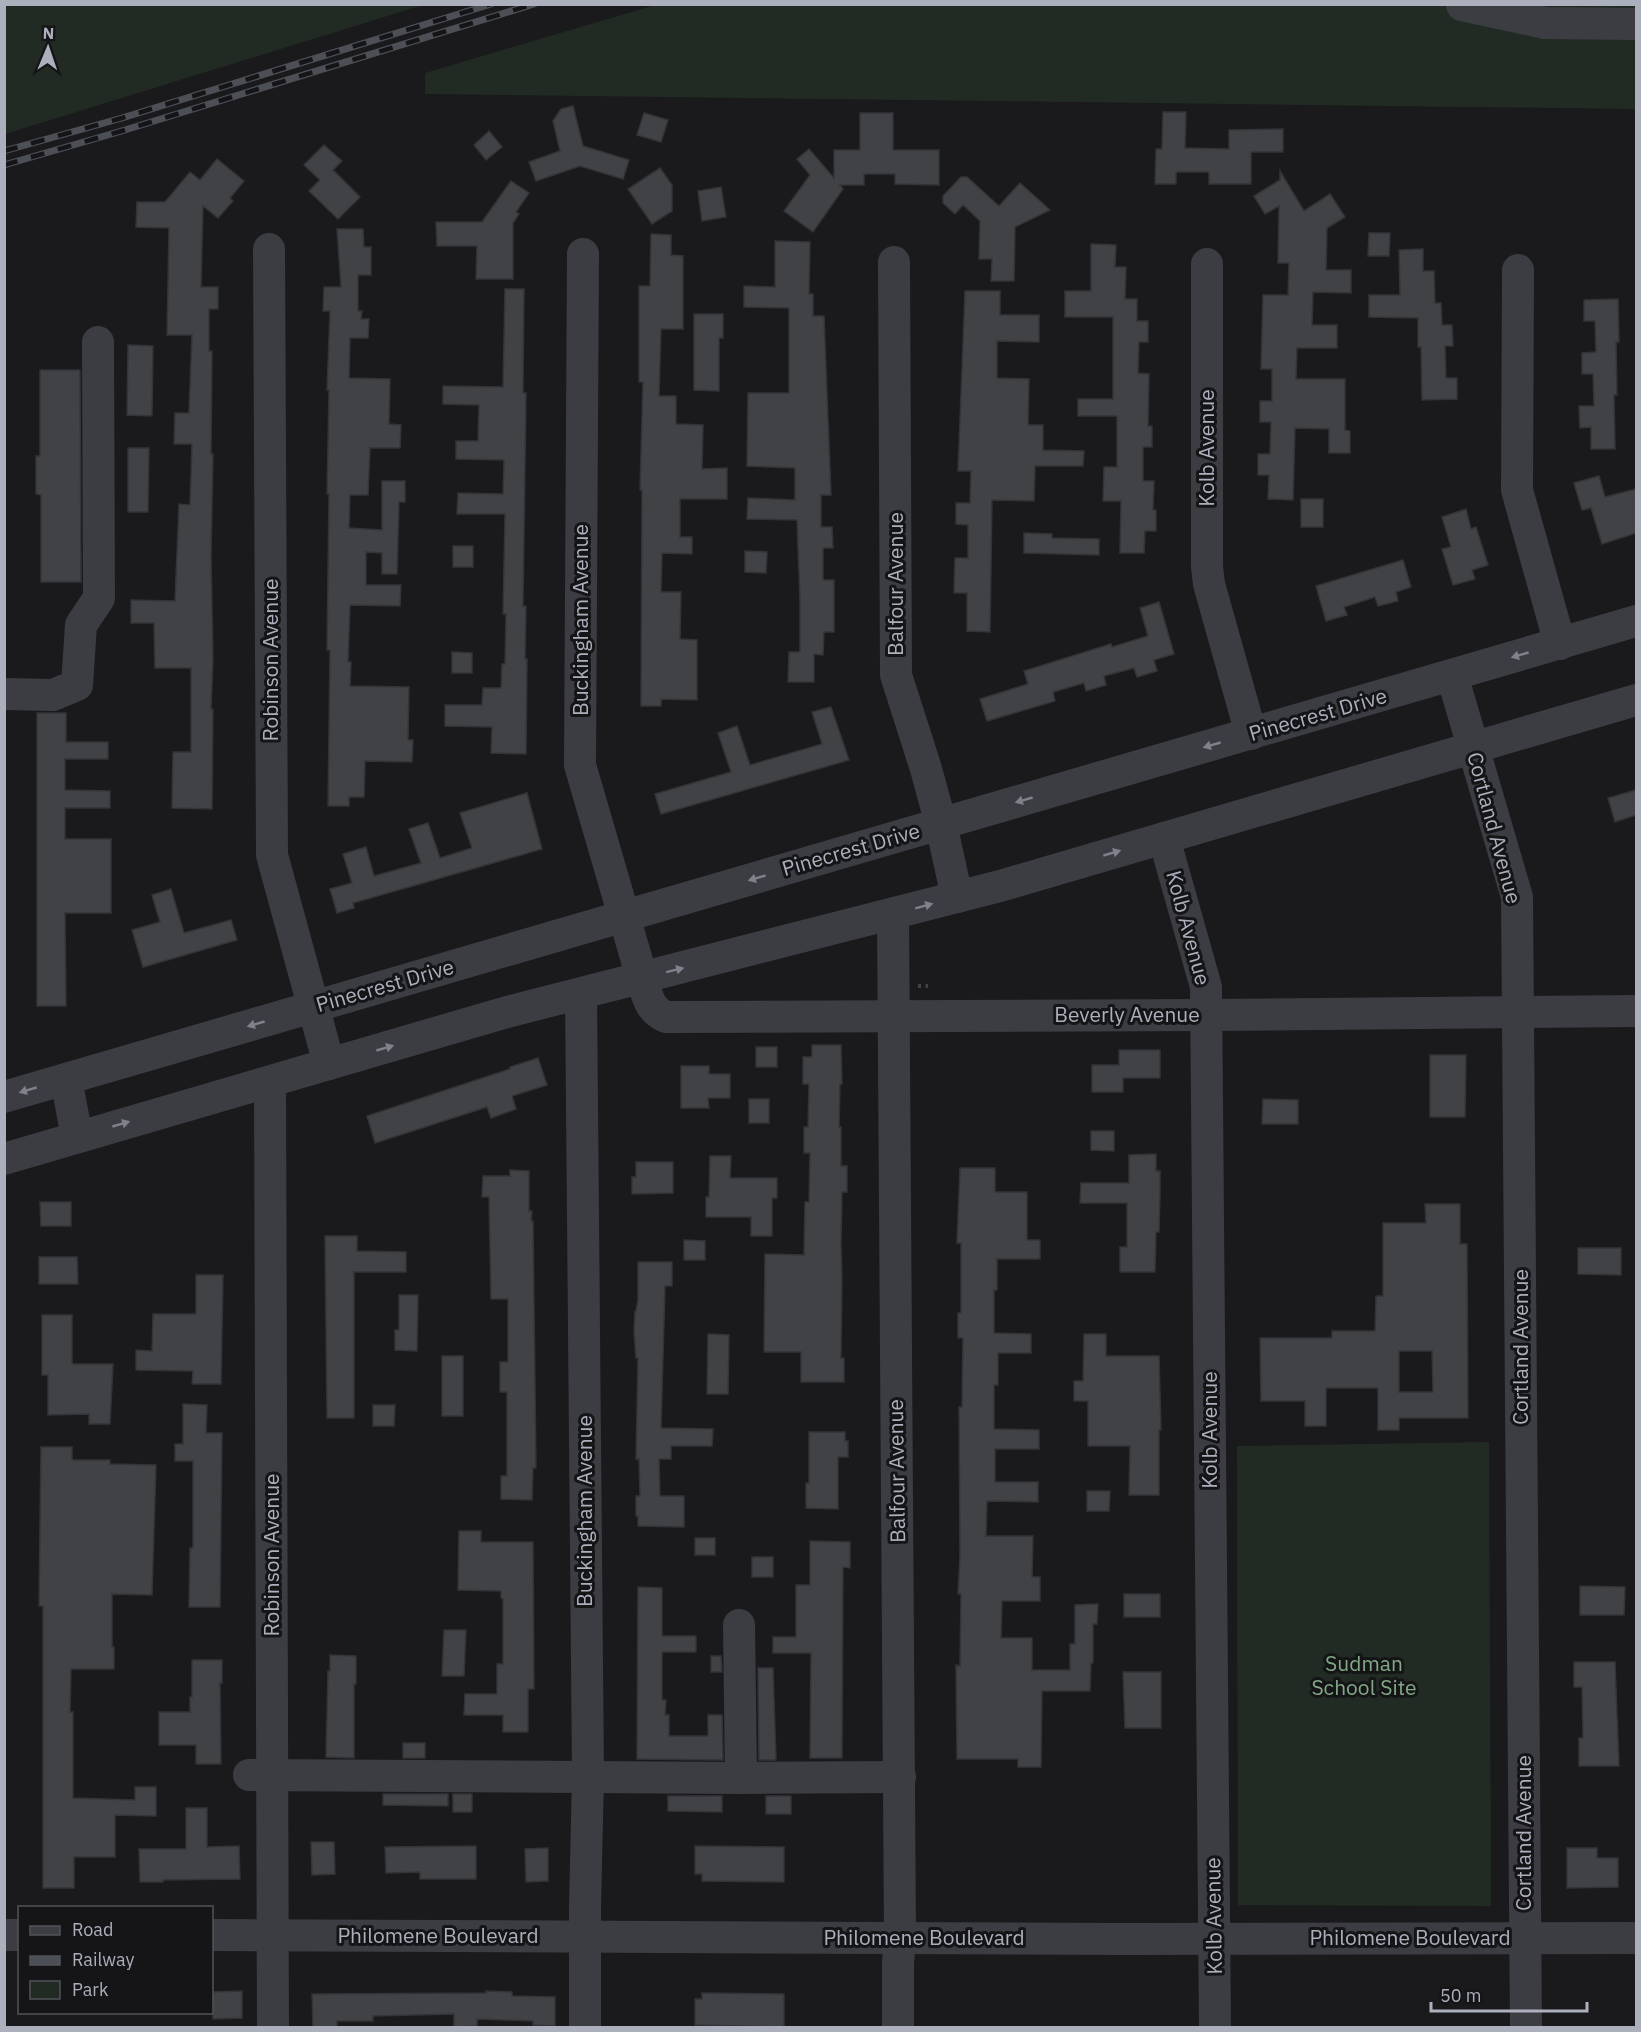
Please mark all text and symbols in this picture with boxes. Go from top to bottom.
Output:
north arrow [18,18,78,78]
text: N [42,23,55,43]
street label: Kolb Avenue [1192,389,1220,507]
street label: Balfour Avenue [881,512,909,656]
street label: Buckingham Avenue [566,524,594,716]
street label: Robinson Avenue [256,578,284,742]
one-way arrow [1511,651,1529,660]
street label: Pinecrest Drive [1245,681,1390,747]
one-way arrow [1203,741,1221,750]
street label: Cortland Avenue [1461,749,1529,907]
one-way arrow [1015,796,1033,805]
street label: Pinecrest Drive [778,816,923,882]
one-way arrow [1103,848,1121,857]
street label: Kolb Avenue [1160,867,1218,988]
one-way arrow [748,874,766,883]
one-way arrow [915,900,933,910]
street label: Pinecrest Drive [312,952,457,1018]
one-way arrow [666,965,684,974]
street label: Beverly Avenue [1054,1000,1200,1028]
one-way arrow [247,1020,265,1029]
one-way arrow [376,1043,394,1052]
one-way arrow [19,1086,37,1095]
one-way arrow [112,1119,130,1128]
street label: Cortland Avenue [1506,1269,1534,1425]
street label: Kolb Avenue [1195,1371,1223,1489]
street label: Balfour Avenue [881,1399,911,1543]
street label: Buckingham Avenue [570,1415,598,1607]
street label: Robinson Avenue [257,1473,285,1637]
park label: Sudman School Site [1311,1649,1417,1701]
street label: Cortland Avenue [1509,1755,1537,1911]
street label: Kolb Avenue [1198,1857,1228,1975]
legend [18,1906,213,2014]
text: Road [72,1918,113,1941]
street label: Philomene Boulevard [337,1921,539,1949]
street label: Philomene Boulevard [823,1923,1025,1951]
street label: Philomene Boulevard [1309,1923,1511,1951]
text: Railway [72,1948,134,1971]
scale bar [1431,1975,1587,2013]
text: Park [72,1978,109,2001]
text: 50 m [1440,1984,1482,2007]

